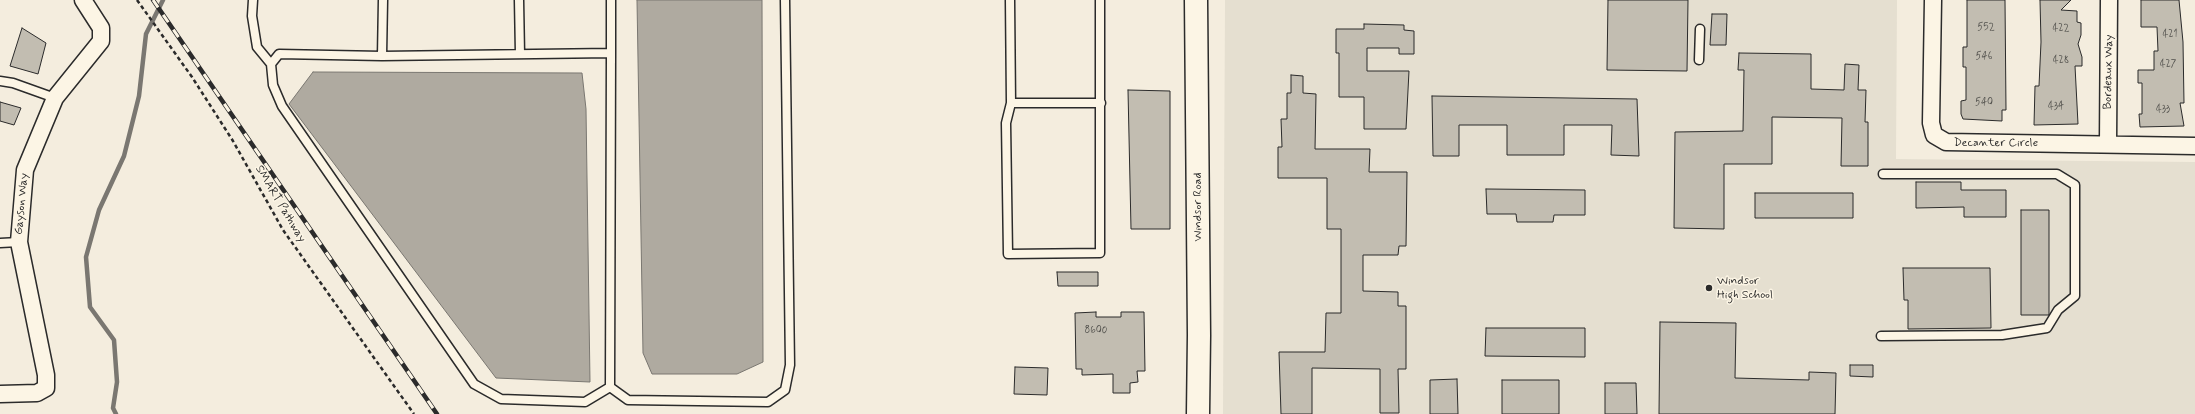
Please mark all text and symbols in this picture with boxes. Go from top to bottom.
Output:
house number: 552 [1977,22,1995,34]
house number: 422 [2052,23,2070,35]
house number: 421 [2163,29,2177,41]
street label: Bordeaux Way [2101,34,2117,110]
house number: 546 [1976,51,1992,63]
house number: 428 [2053,55,2069,67]
house number: 427 [2160,59,2176,71]
house number: 540 [1975,97,1993,109]
house number: 434 [2048,101,2064,113]
house number: 433 [2156,104,2170,116]
street label: Decanter Circle [1954,136,2038,150]
street label: SMART Pathway [251,163,309,245]
street label: Gayson Way [12,173,32,235]
street label: Windsor Road [1191,173,1205,241]
place label: Windsor High School [1717,274,1773,302]
marker: Windsor High School [1704,283,1714,293]
house number: 8600 [1085,325,1107,337]

